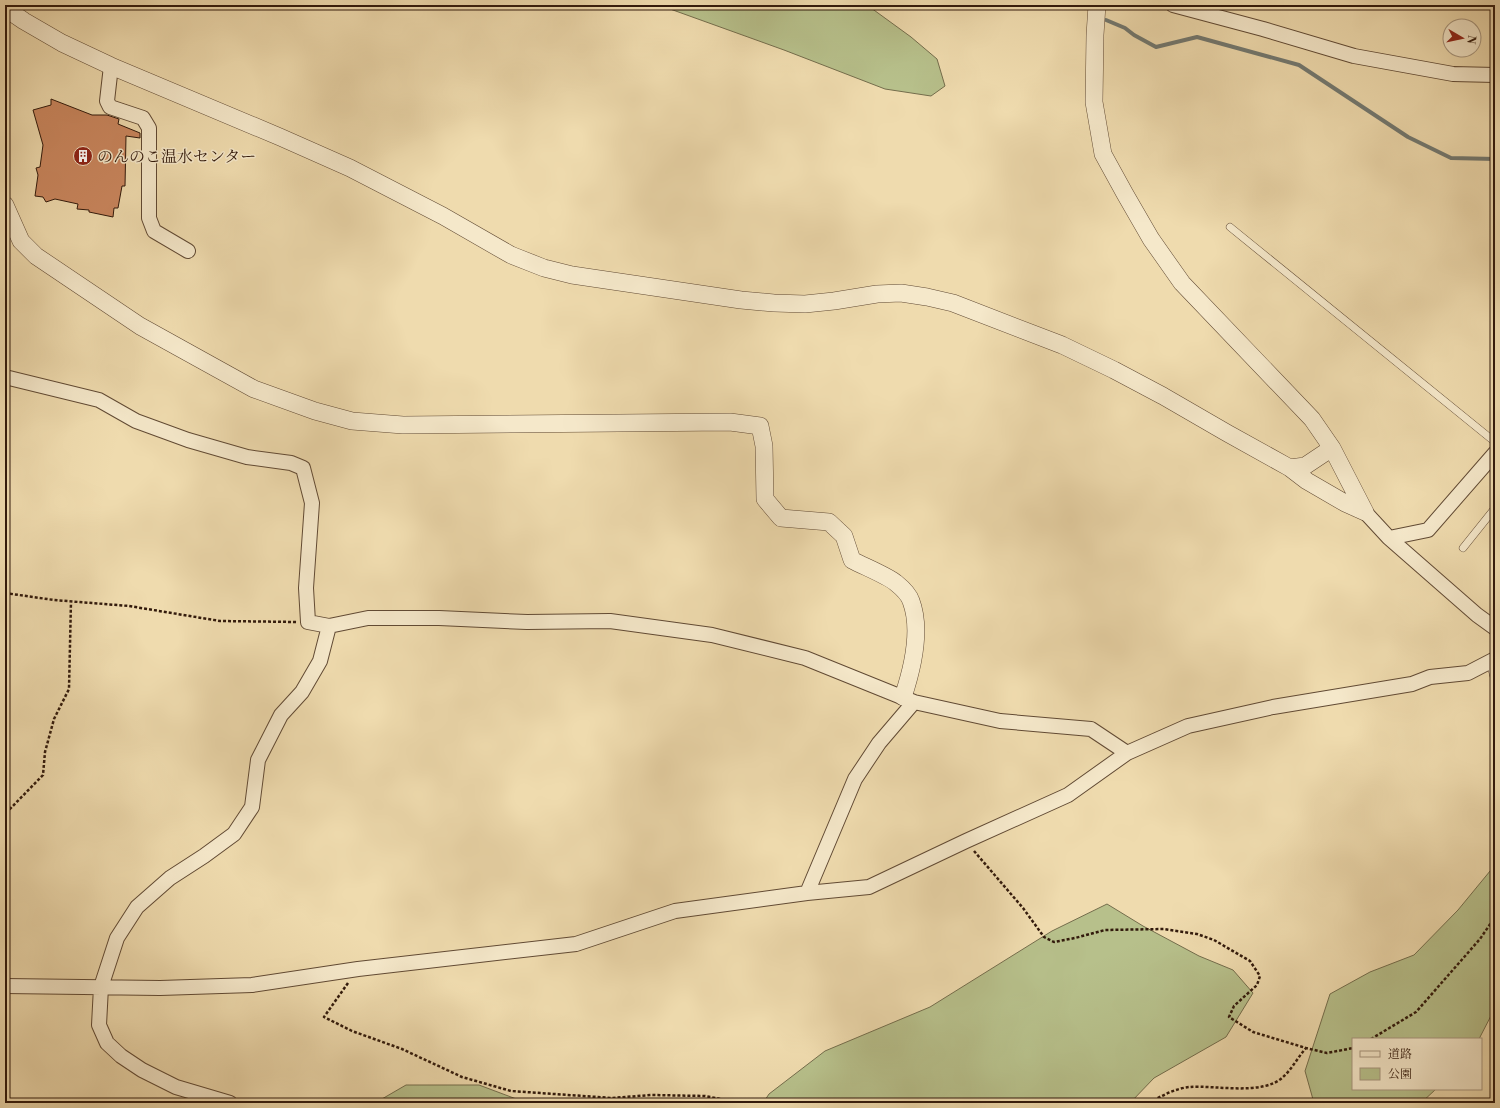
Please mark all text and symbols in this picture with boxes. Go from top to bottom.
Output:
north arrow [1442,18,1482,58]
text: N [1463,34,1478,45]
building icon: のんのこ温水センター [72,145,94,167]
place label: のんのこ温水センター [97,147,256,167]
legend [1352,1038,1482,1090]
text: 道路 [1388,1047,1412,1062]
text: 公園 [1388,1067,1412,1082]

